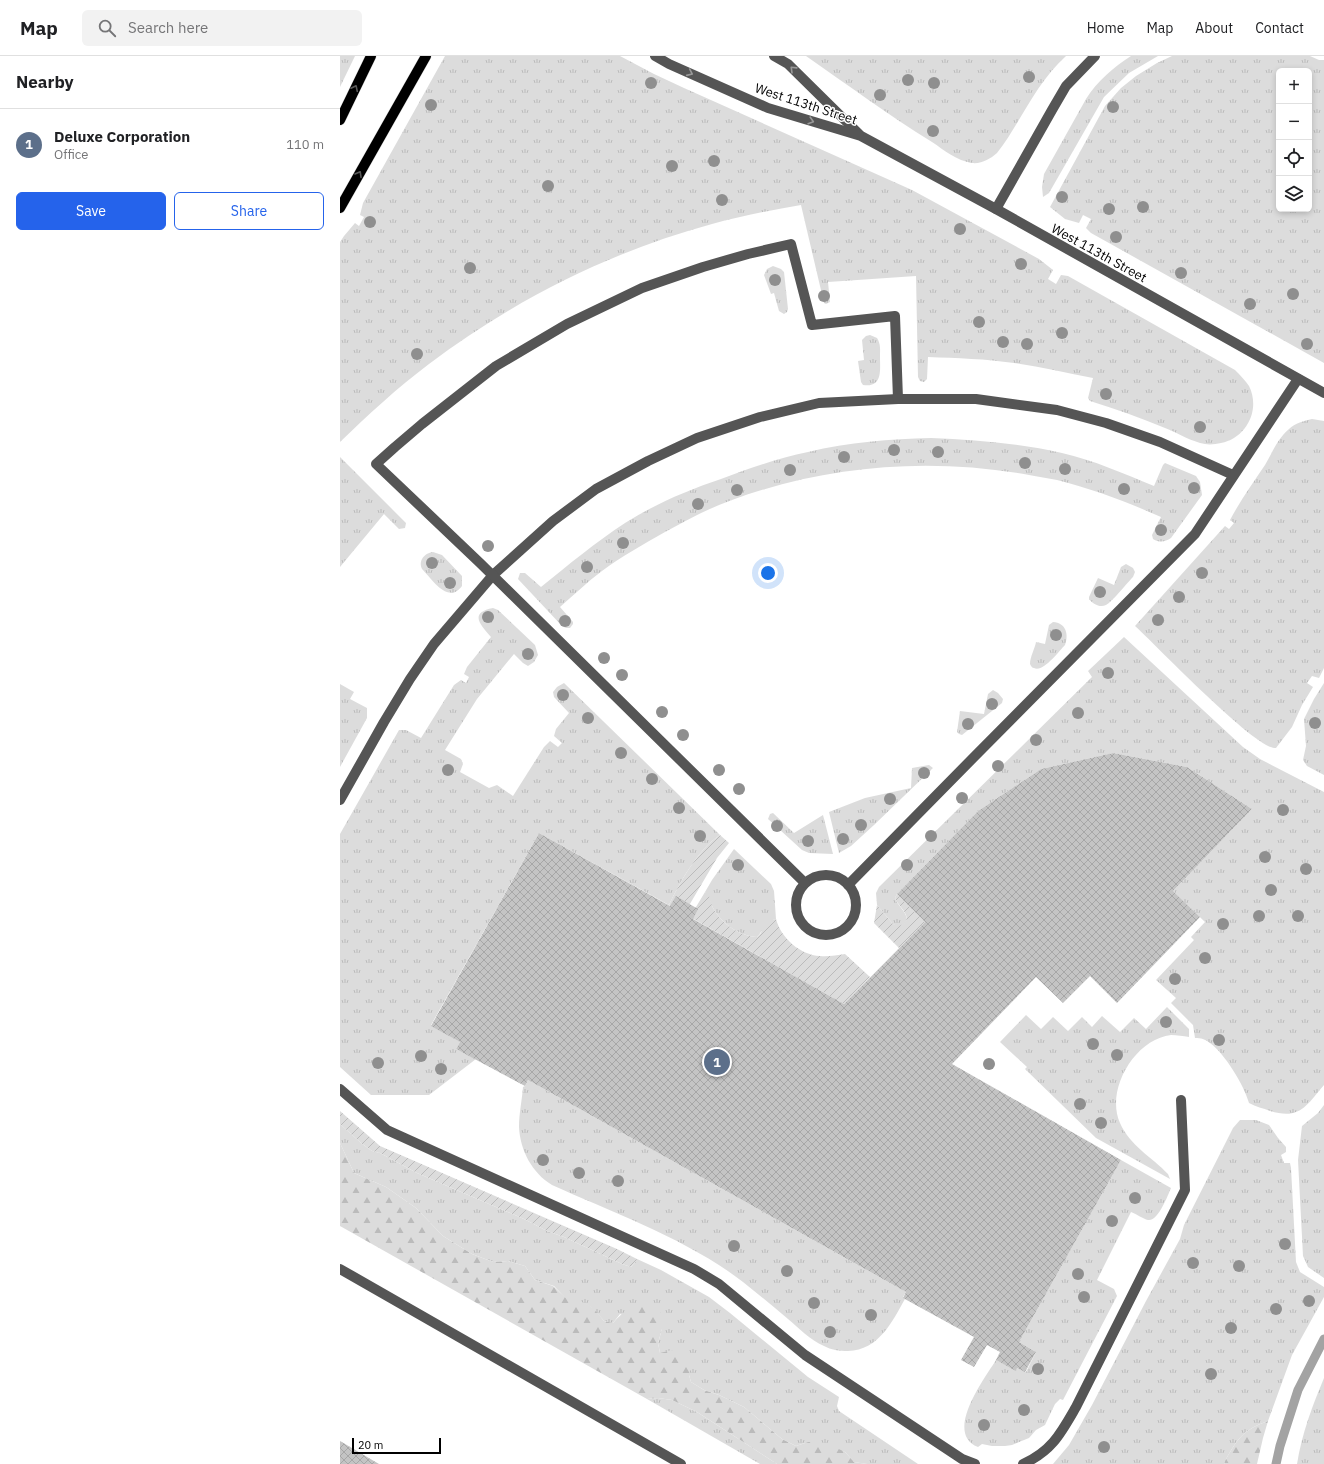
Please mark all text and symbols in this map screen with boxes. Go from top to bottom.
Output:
search box [82,10,362,46]
text: Map [20,16,58,40]
icon: search [96,17,118,39]
text: Search here [128,18,208,37]
text: Home [1087,19,1124,37]
text: Map [1146,19,1173,37]
text: About [1195,19,1233,37]
text: Contact [1255,19,1304,37]
one-way arrow [790,66,798,74]
one-way arrow [686,68,694,76]
map controls [1276,68,1312,212]
button: + [1276,68,1312,104]
text: Nearby [16,71,74,93]
street label: West 113th Street [753,79,859,129]
one-way arrow [350,85,358,92]
button: − [1276,104,1312,140]
one-way arrow [807,116,814,125]
text: Deluxe Corporation [54,127,190,146]
text: 1 [25,136,33,153]
text: 110 m [286,136,324,153]
button: locate [1276,140,1312,176]
text: Office [54,146,88,163]
one-way arrow [355,171,362,178]
button: layers [1276,176,1312,212]
button: Save [16,192,166,230]
button: Share [174,192,324,230]
street label: West 113th Street [1048,220,1150,286]
your location [758,563,778,583]
pin: 1 [704,1047,730,1077]
scale bar [352,1436,441,1455]
text: 20 m [358,1438,383,1452]

